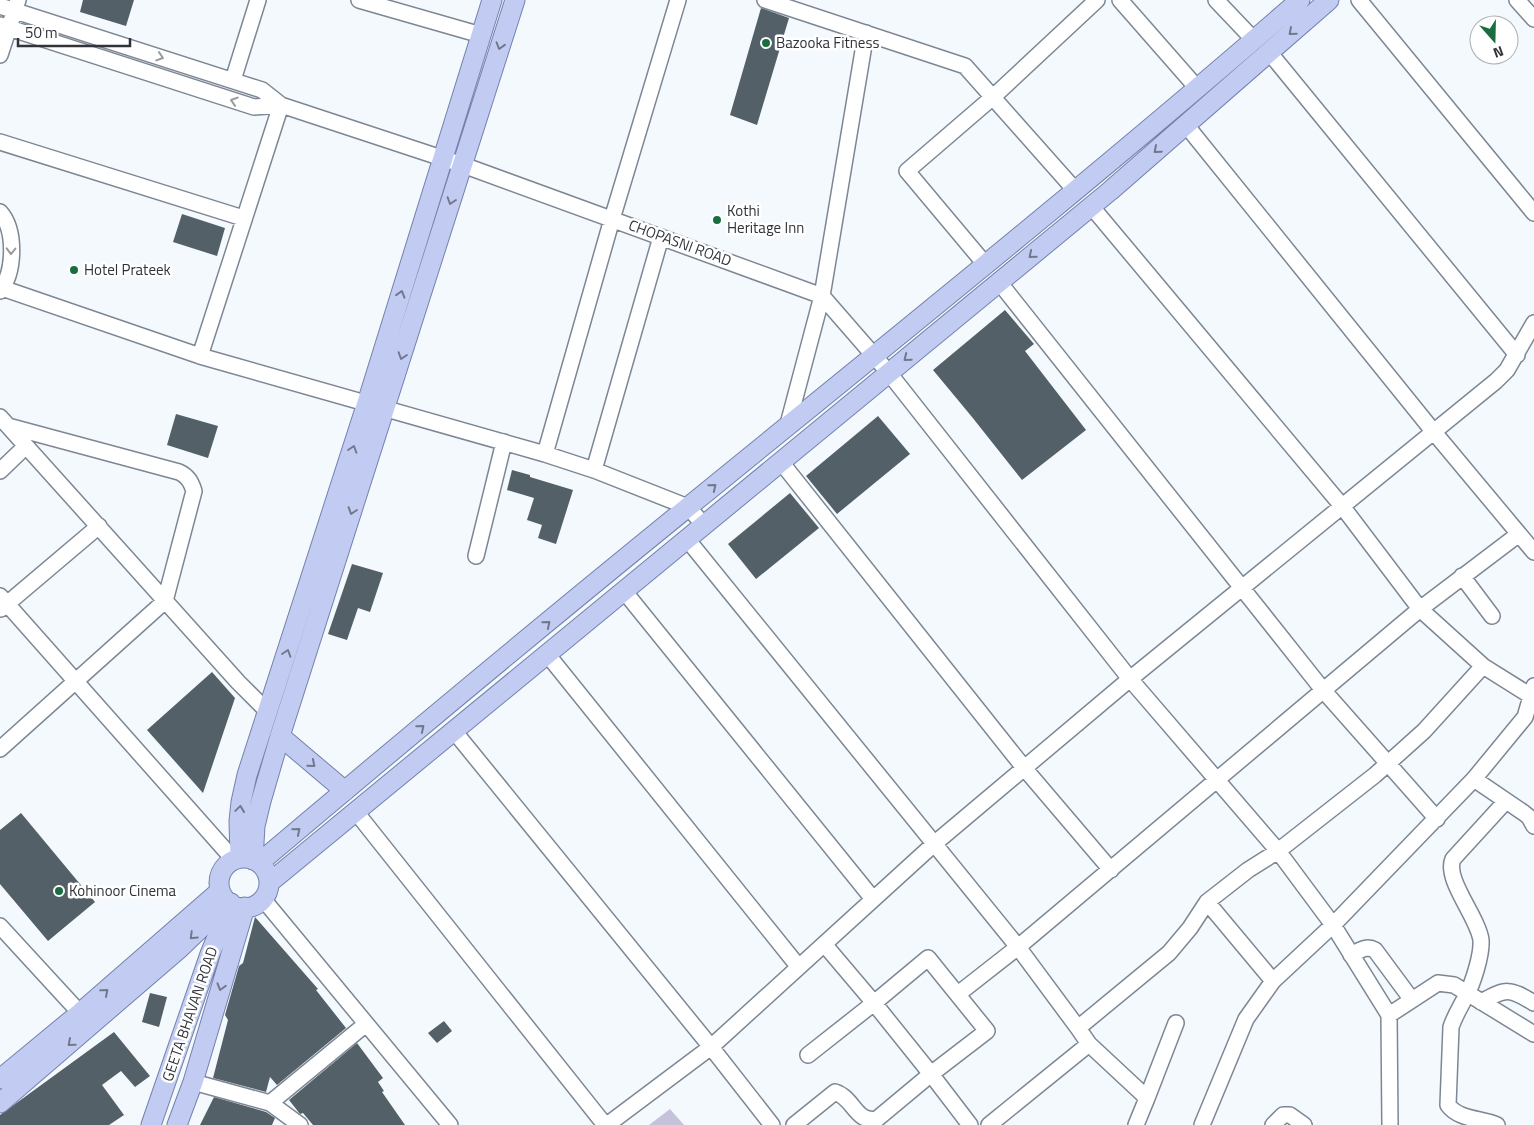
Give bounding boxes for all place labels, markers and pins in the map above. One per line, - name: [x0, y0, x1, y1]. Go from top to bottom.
- place label: Bazooka Fitness: [776, 31, 879, 54]
- marker: Bazooka Fitness: [760, 37, 772, 49]
- place label: Kothi Heritage Inn: [727, 199, 804, 239]
- marker: Kothi Heritage Inn: [711, 214, 723, 226]
- place label: Hotel Prateek: [84, 258, 171, 281]
- marker: Hotel Prateek: [68, 264, 80, 276]
- place label: Kohinoor Cinema: [69, 879, 177, 902]
- marker: Kohinoor Cinema: [53, 885, 65, 897]

